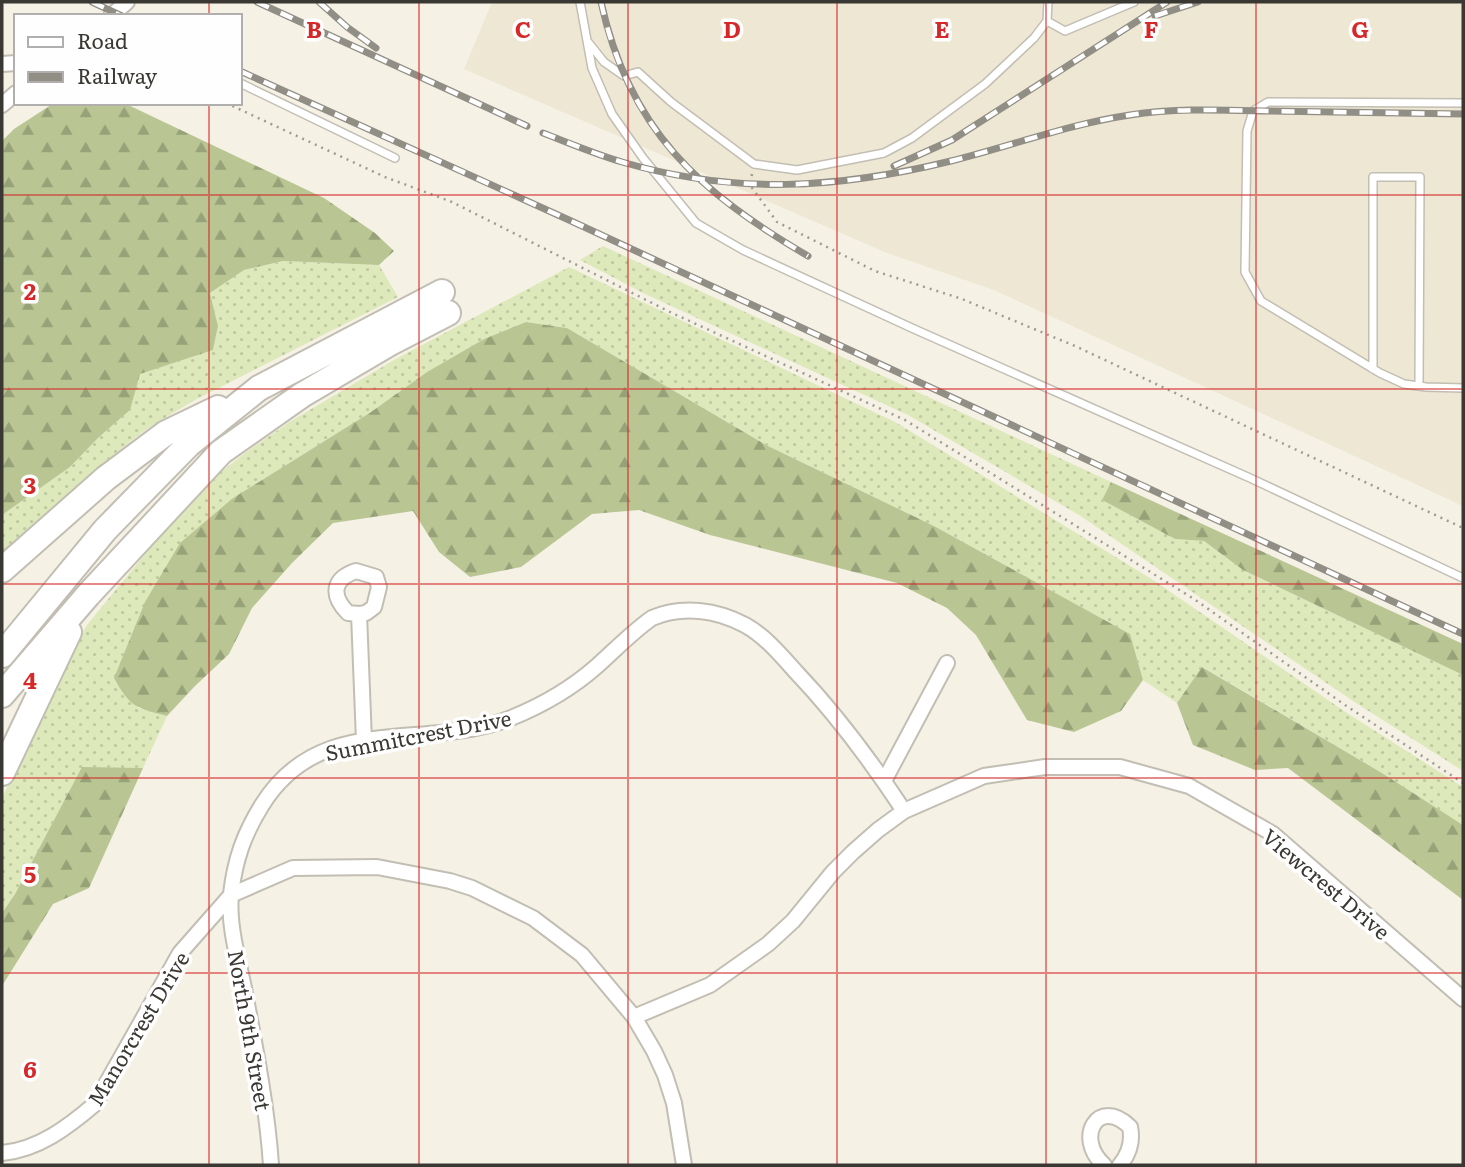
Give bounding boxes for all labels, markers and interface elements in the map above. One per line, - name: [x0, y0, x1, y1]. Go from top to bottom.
- text: B: [306, 11, 322, 45]
- text: C: [515, 11, 531, 45]
- text: D: [723, 11, 741, 45]
- text: E: [934, 11, 950, 45]
- text: F: [1144, 11, 1159, 45]
- text: G: [1351, 11, 1369, 45]
- legend: [14, 14, 242, 105]
- text: Road: [77, 24, 128, 55]
- text: Railway: [77, 59, 158, 90]
- text: 2: [24, 273, 36, 307]
- text: 3: [24, 467, 36, 501]
- text: 4: [23, 662, 37, 696]
- street label: Summitcrest Drive: [322, 701, 514, 767]
- street label: Viewcrest Drive: [1256, 820, 1398, 946]
- text: 5: [24, 856, 36, 890]
- street label: Manorcrest Drive: [79, 945, 195, 1111]
- street label: North 9th Street: [222, 947, 280, 1113]
- text: 6: [23, 1051, 37, 1085]

